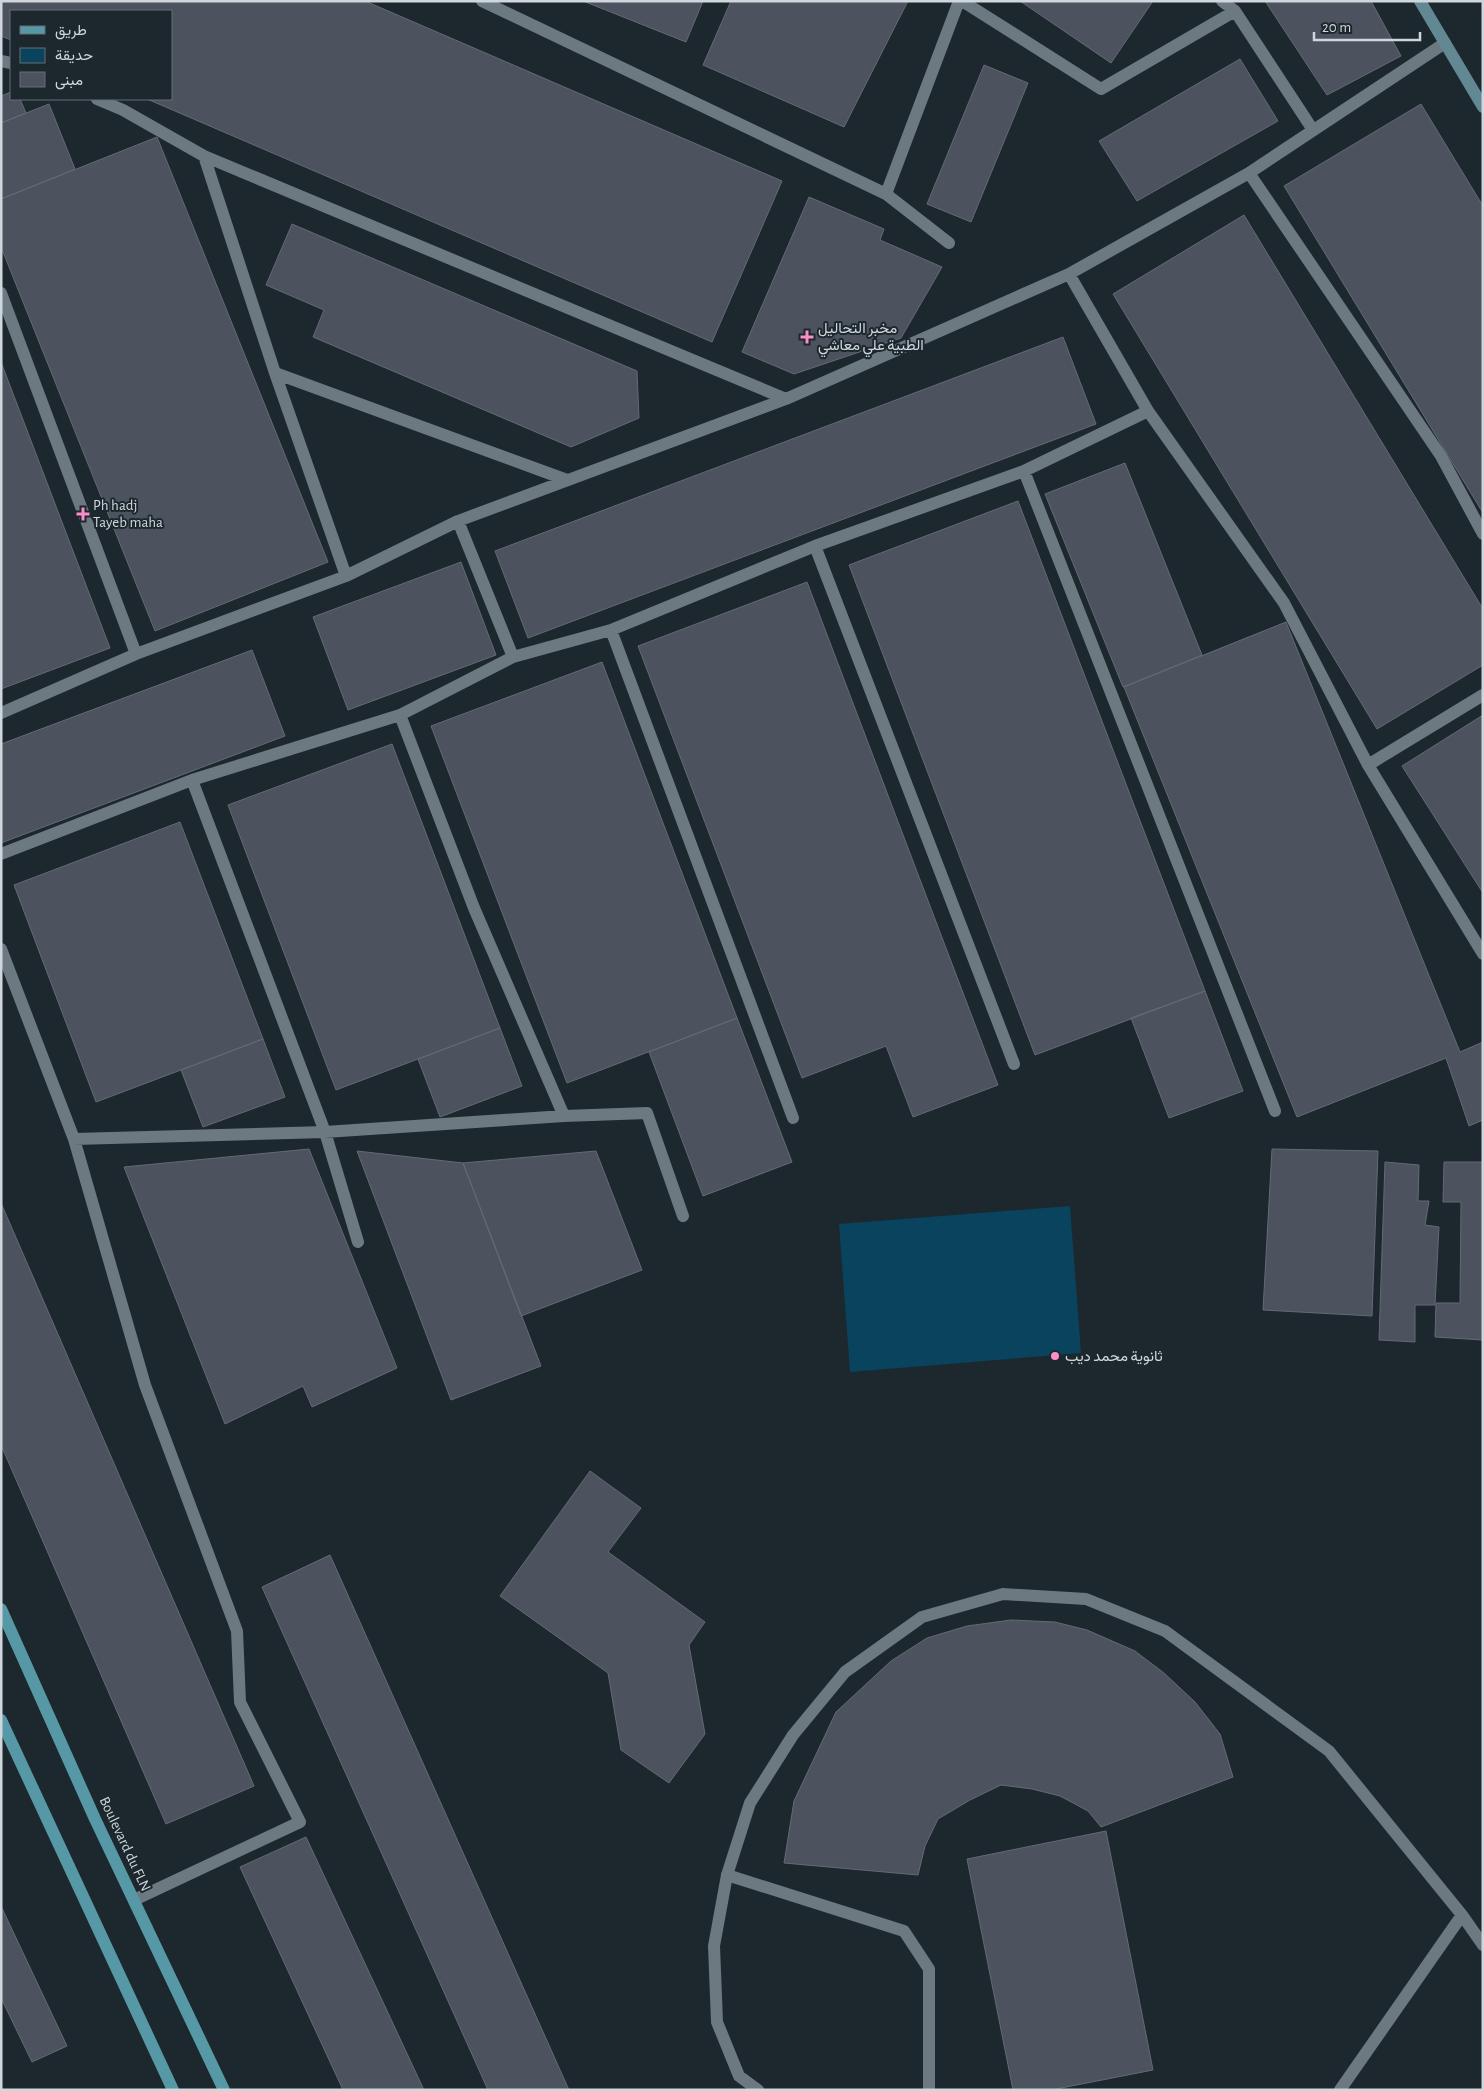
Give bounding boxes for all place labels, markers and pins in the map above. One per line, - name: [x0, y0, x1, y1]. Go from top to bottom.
- place label: مخبر التحاليل الطبية علي معاشي: [818, 321, 924, 358]
- marker: مخبر التحاليل الطبية علي معاشي: [800, 330, 814, 344]
- place label: Ph hadj Tayeb maha: [93, 498, 163, 530]
- marker: Ph hadj Tayeb maha: [77, 508, 89, 520]
- place label: ثانوية محمد ديب: [1065, 1349, 1163, 1365]
- marker: ثانوية محمد ديب: [1049, 1350, 1061, 1362]

